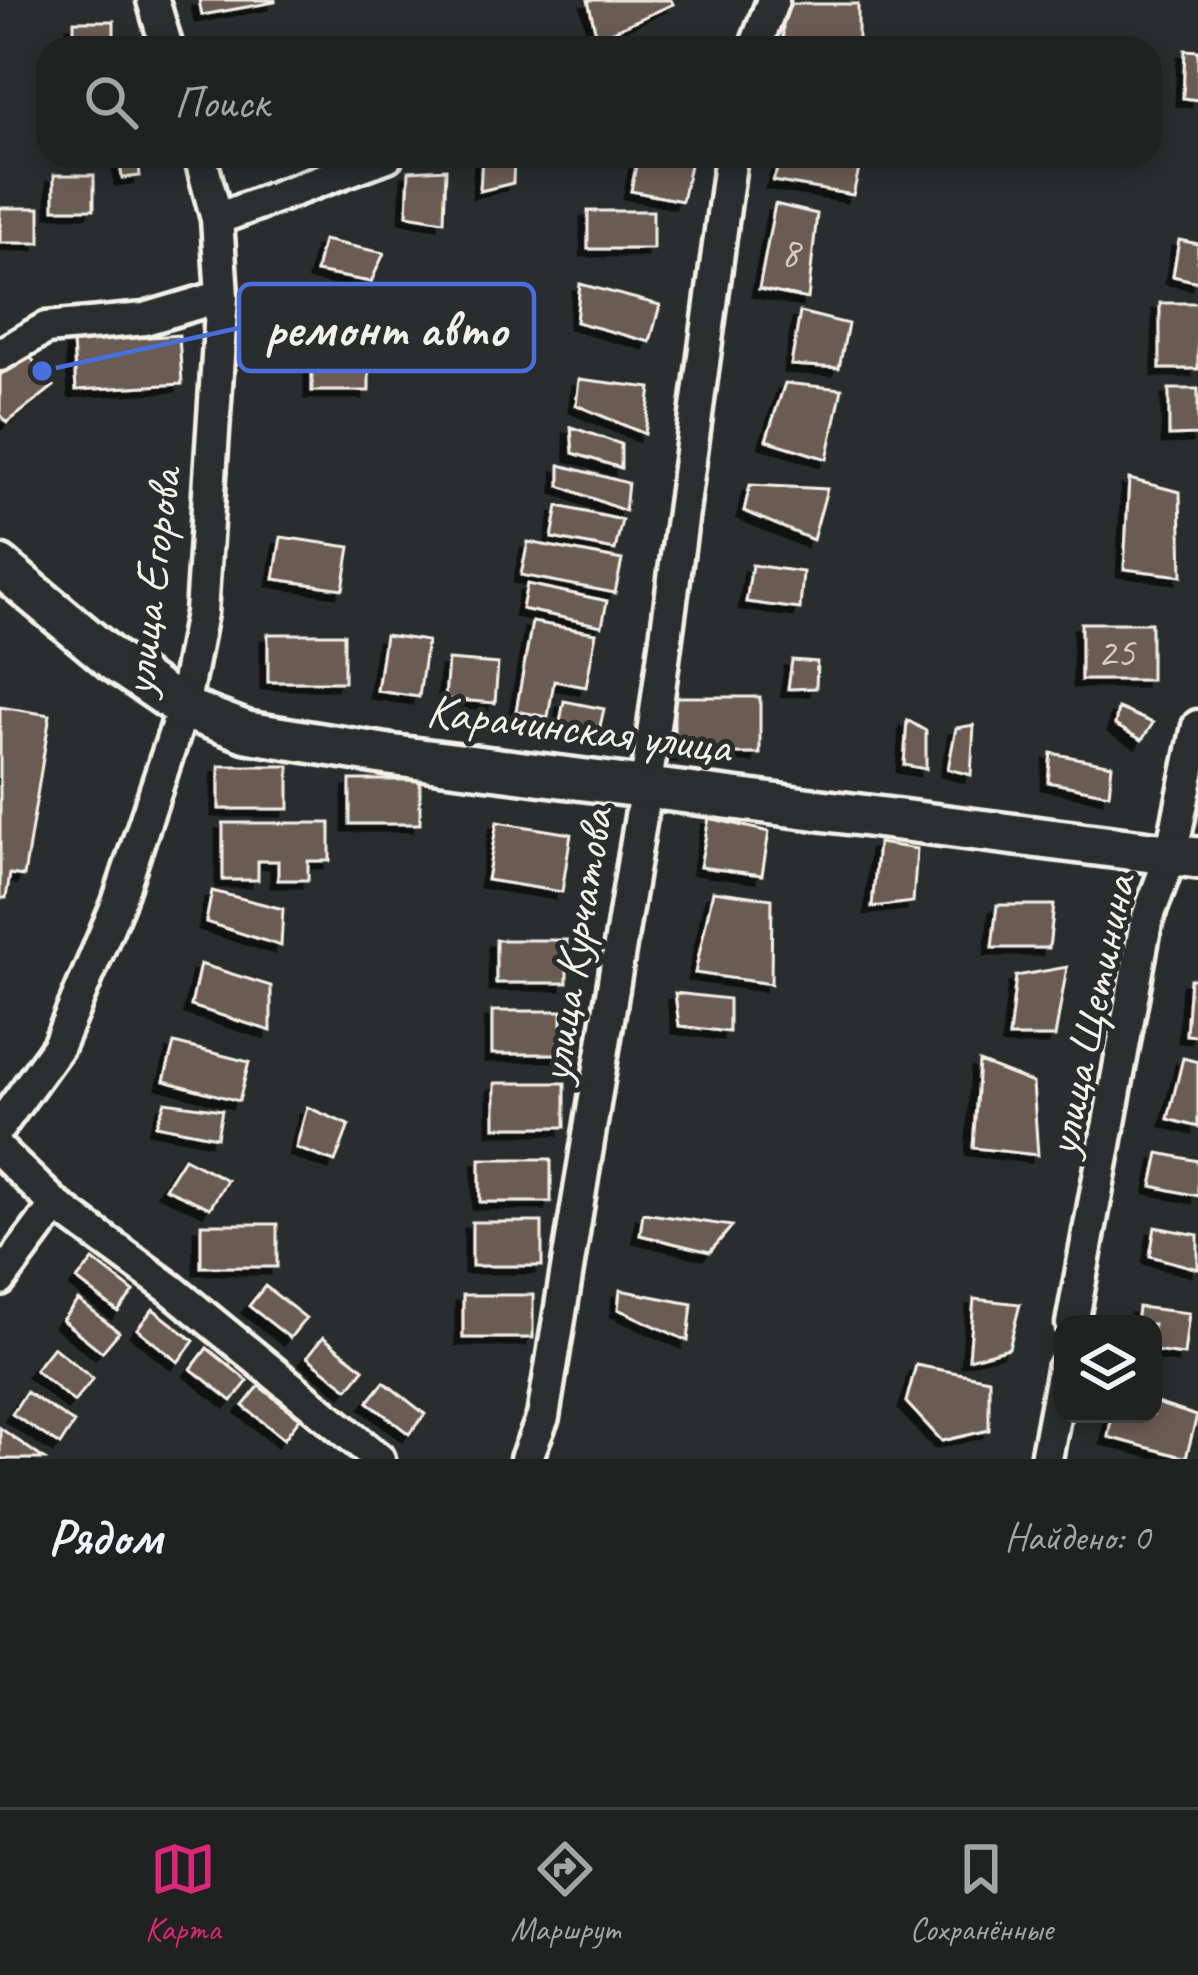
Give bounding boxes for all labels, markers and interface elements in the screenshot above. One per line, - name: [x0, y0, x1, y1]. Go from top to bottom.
- search box: [36, 36, 1162, 168]
- icon: search: [78, 69, 144, 135]
- text: Поиск: [174, 74, 269, 131]
- house number: 8: [781, 226, 804, 279]
- callout: ремонт авто: [239, 284, 534, 371]
- text: ремонт авто: [265, 297, 510, 361]
- street label: улица Егорова: [107, 461, 195, 702]
- house number: 25: [1097, 626, 1137, 679]
- street label: Карачинская улица: [424, 680, 737, 777]
- street label: улица Курчатова: [523, 801, 627, 1089]
- street label: улица Щетинина: [1030, 867, 1150, 1164]
- map controls: [1054, 1315, 1162, 1423]
- button: layers: [1054, 1315, 1162, 1423]
- text: Рядом: [48, 1505, 162, 1569]
- text: Найдено: 0: [1005, 1513, 1150, 1562]
- tab: Карта: [145, 1836, 221, 1950]
- tab: Маршрут: [511, 1836, 620, 1950]
- tab: Сохранённые: [910, 1836, 1053, 1950]

